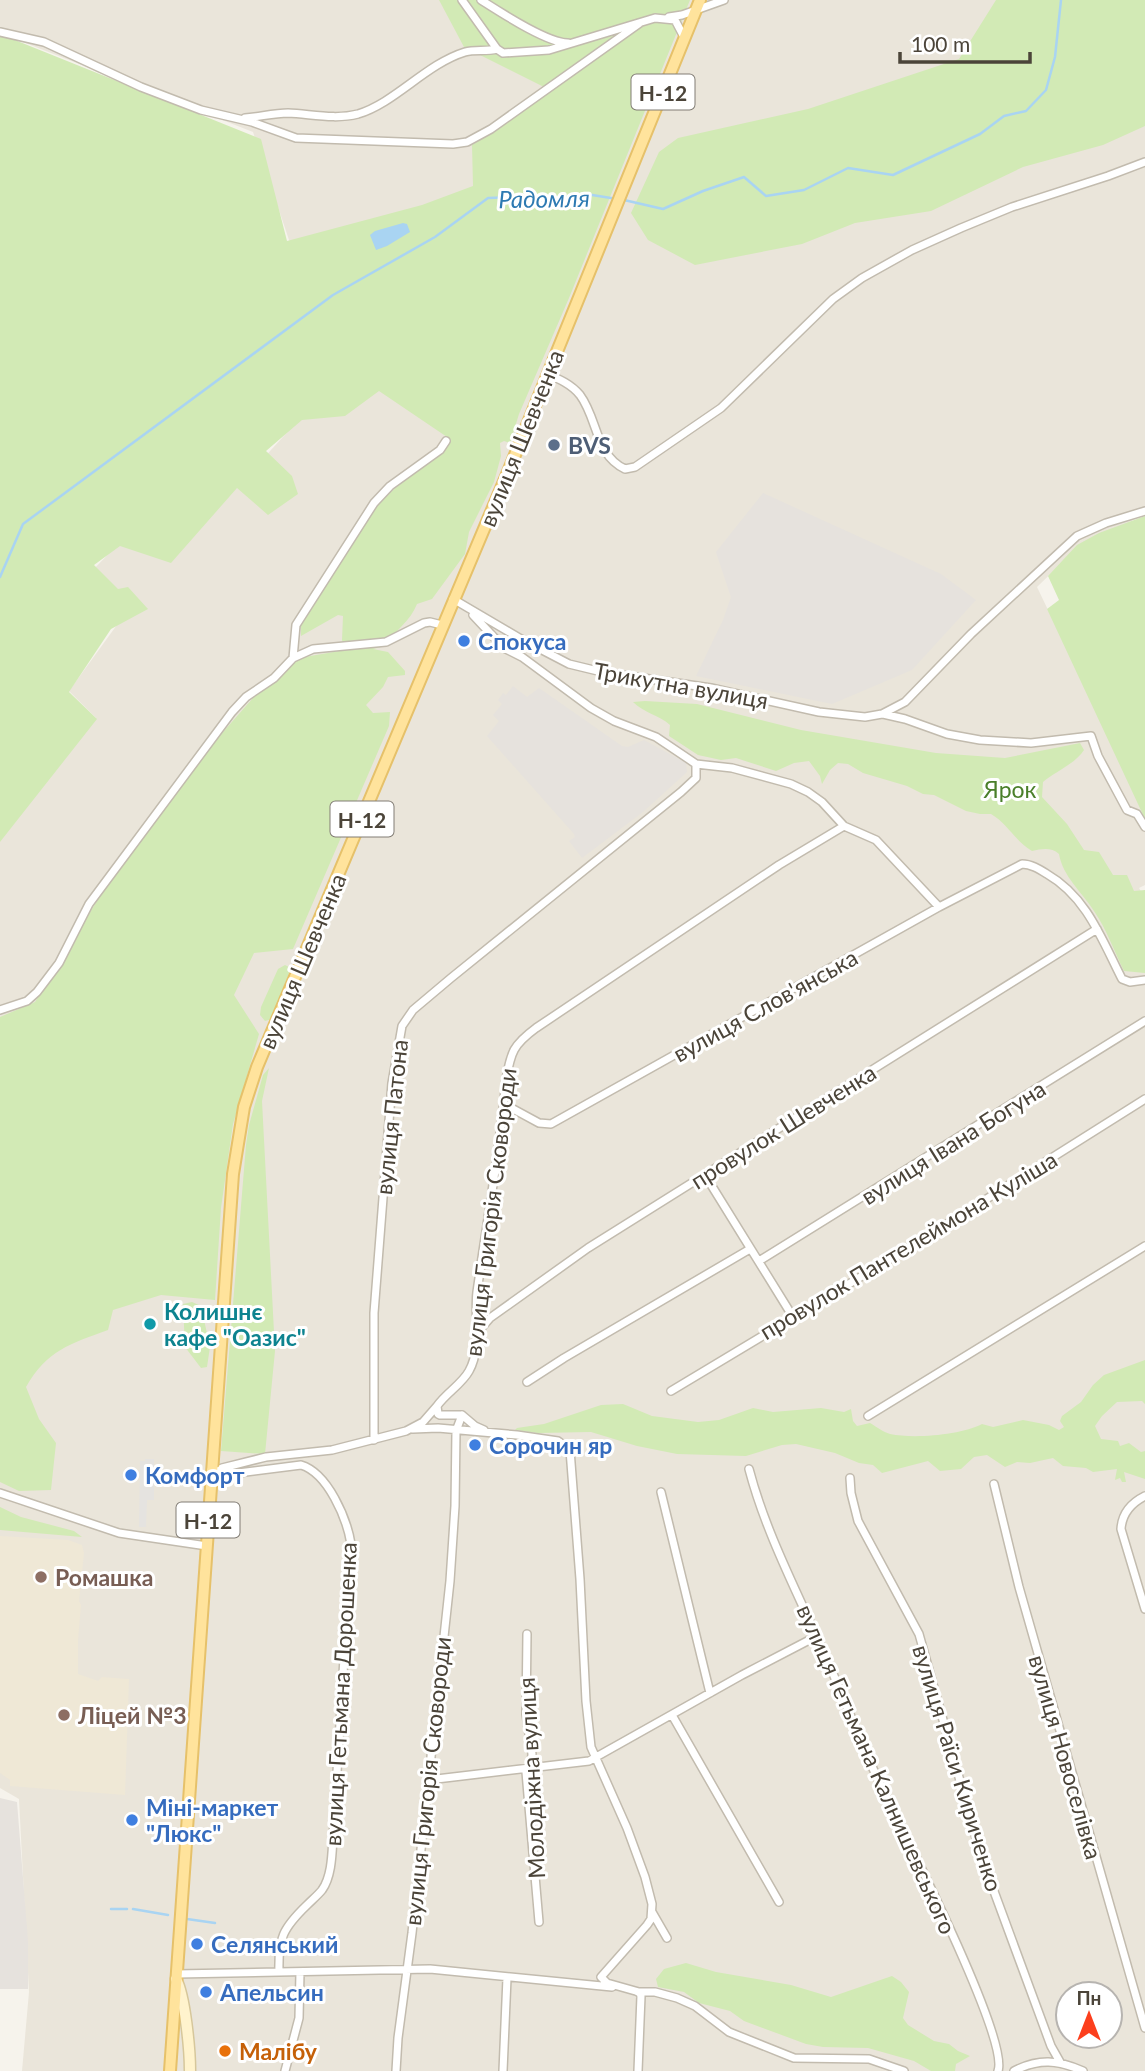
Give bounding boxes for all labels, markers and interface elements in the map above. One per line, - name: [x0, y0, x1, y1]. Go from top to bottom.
- scale bar: [900, 21, 1030, 65]
- text: 100 m: [911, 31, 970, 56]
- road number: Н-12: [632, 74, 694, 110]
- water label: Радомля: [498, 183, 590, 213]
- street label: вулиця Шевченка: [473, 346, 569, 530]
- place label: BVS: [568, 431, 611, 459]
- marker: BVS: [546, 437, 562, 453]
- place label: Спокуса: [478, 627, 567, 655]
- marker: Спокуса: [456, 633, 472, 649]
- street label: Трикутна вулиця: [592, 656, 770, 714]
- park label: Ярок: [983, 775, 1037, 803]
- road number: Н-12: [330, 802, 394, 836]
- street label: вулиця Шевченка: [252, 869, 352, 1053]
- street label: вулиця Слов'янська: [668, 943, 862, 1067]
- street label: вулиця Патона: [369, 1038, 413, 1196]
- street label: провулок Шевченка: [685, 1058, 881, 1194]
- street label: вулиця Григорія Сковороди: [458, 1066, 522, 1358]
- street label: вулиця Івана Богуна: [856, 1074, 1050, 1210]
- street label: провулок Пантелеймона Куліша: [754, 1145, 1062, 1345]
- place label: Колишнє кафе "Оазис": [164, 1297, 306, 1351]
- marker: Колишнє кафе "Оазис": [142, 1316, 158, 1332]
- place label: Сорочин яр: [489, 1431, 612, 1459]
- marker: Сорочин яр: [467, 1437, 483, 1453]
- place label: Комфорт: [145, 1461, 245, 1489]
- marker: Комфорт: [123, 1467, 139, 1483]
- road number: Н-12: [176, 1502, 240, 1538]
- street label: вулиця Гетьмана Дорошенка: [318, 1541, 362, 1847]
- place label: Ромашка: [55, 1563, 153, 1591]
- marker: Ромашка: [33, 1569, 49, 1585]
- street label: вулиця Гетьмана Калнишевського: [791, 1600, 963, 1938]
- street label: вулиця Григорія Сковороди: [398, 1635, 456, 1927]
- street label: вулиця Раїси Кириченко: [907, 1641, 1009, 1895]
- street label: вулиця Новоселівка: [1023, 1652, 1109, 1862]
- street label: Молодіжна вулиця: [512, 1677, 550, 1879]
- place label: Ліцей №3: [77, 1701, 187, 1729]
- marker: Ліцей №3: [56, 1707, 72, 1723]
- place label: Міні-маркет "Люкс": [146, 1793, 278, 1847]
- marker: Міні-маркет "Люкс": [124, 1812, 140, 1828]
- place label: Селянський: [211, 1930, 338, 1958]
- marker: Селянський: [189, 1936, 205, 1952]
- place label: Апельсин: [219, 1978, 324, 2006]
- north arrow: [1054, 1980, 1124, 2050]
- marker: Апельсин: [198, 1984, 214, 2000]
- text: Пн: [1077, 1986, 1101, 2009]
- place label: Малібу: [239, 2037, 318, 2065]
- marker: Малібу: [217, 2043, 233, 2059]

